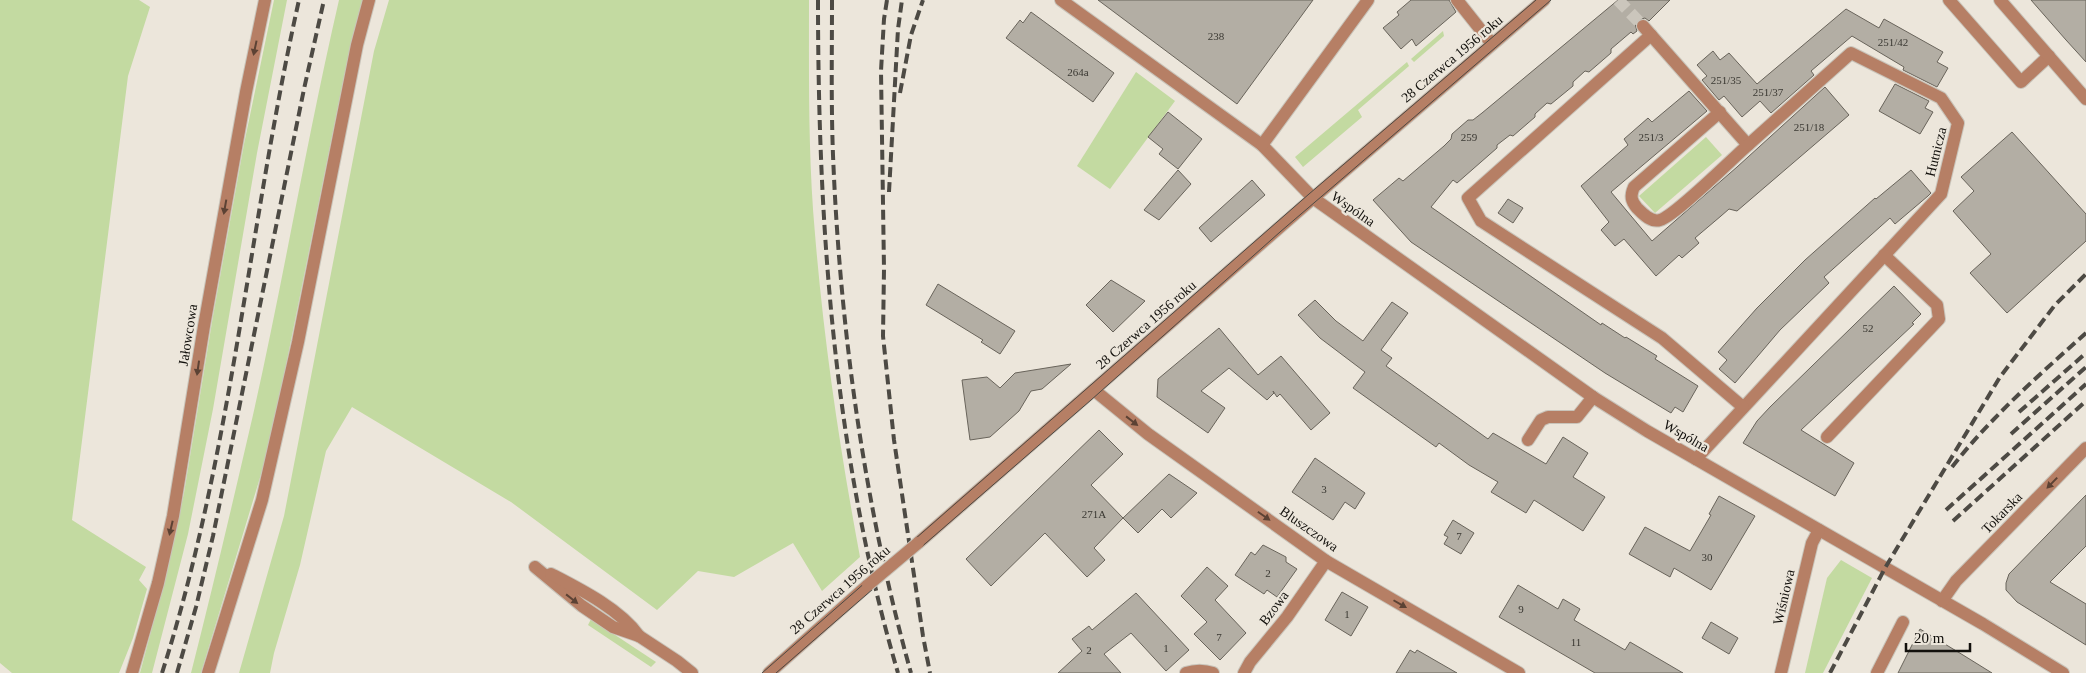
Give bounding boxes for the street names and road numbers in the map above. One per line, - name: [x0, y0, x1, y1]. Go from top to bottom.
- street label: 28 Czerwca 1956 roku: [1398, 12, 1506, 106]
- street label: Hutnicza: [1923, 125, 1950, 178]
- street label: Wspólna: [1328, 189, 1378, 230]
- street label: 28 Czerwca 1956 roku: [1093, 278, 1199, 372]
- street label: Jałowcowa: [176, 302, 200, 367]
- street label: Wspólna: [1661, 417, 1712, 455]
- street label: Tokarska: [1979, 489, 2026, 537]
- street label: Bluszczowa: [1277, 503, 1342, 555]
- street label: 28 Czerwca 1956 roku: [787, 543, 893, 637]
- street label: Wiśniowa: [1770, 567, 1798, 626]
- street label: Bzowa: [1256, 587, 1292, 628]

